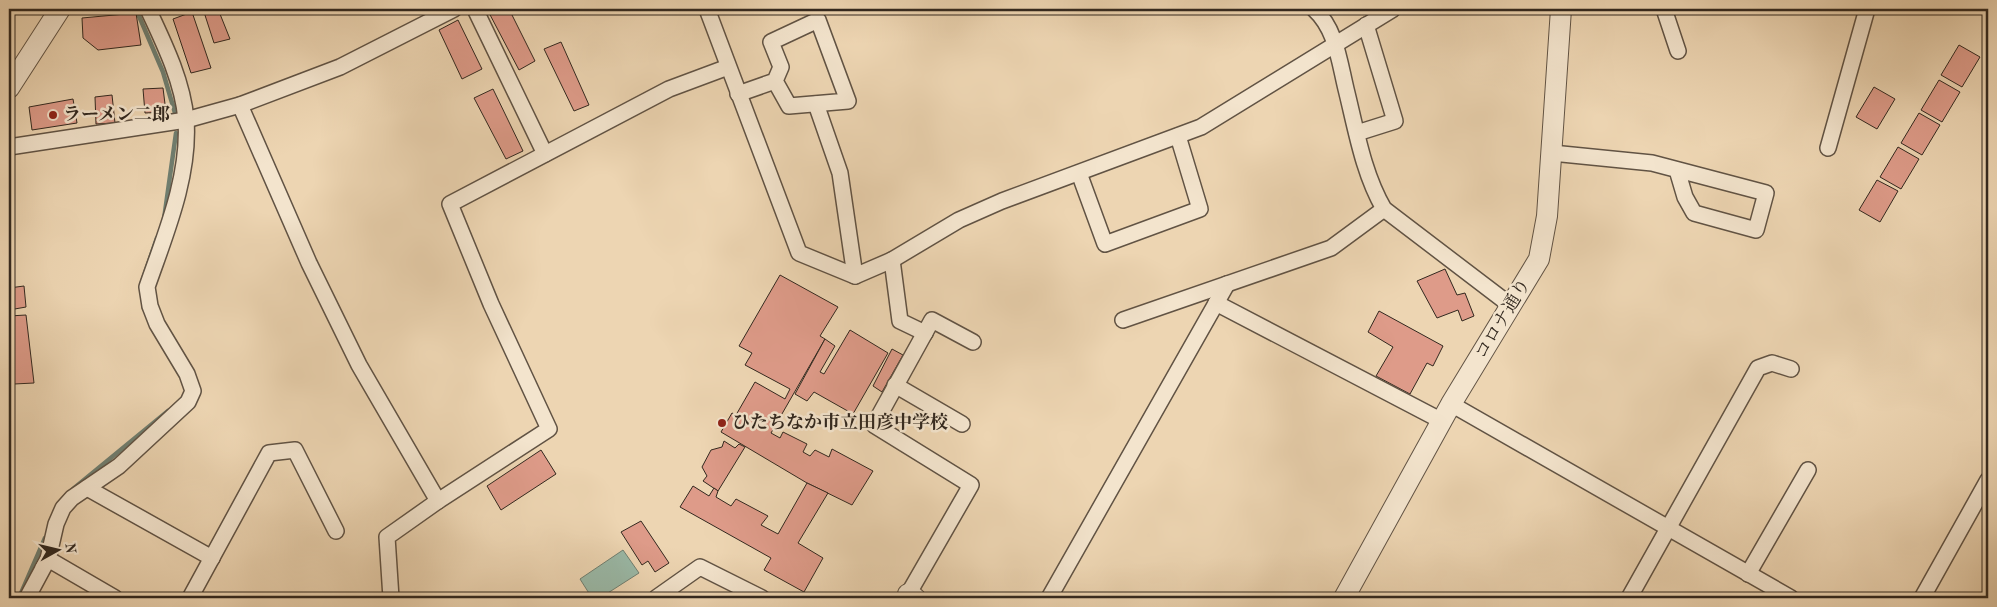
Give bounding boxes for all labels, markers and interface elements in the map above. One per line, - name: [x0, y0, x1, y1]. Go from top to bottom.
- place label: ラーメン二郎: [63, 104, 170, 124]
- marker: ラーメン二郎: [47, 109, 59, 121]
- street label: コロナ通り: [1471, 275, 1534, 362]
- place label: ひたちなか市立田彦中学校: [732, 412, 948, 432]
- marker: ひたちなか市立田彦中学校: [716, 417, 728, 429]
- north arrow: [32, 524, 82, 574]
- text: N: [62, 542, 78, 555]

